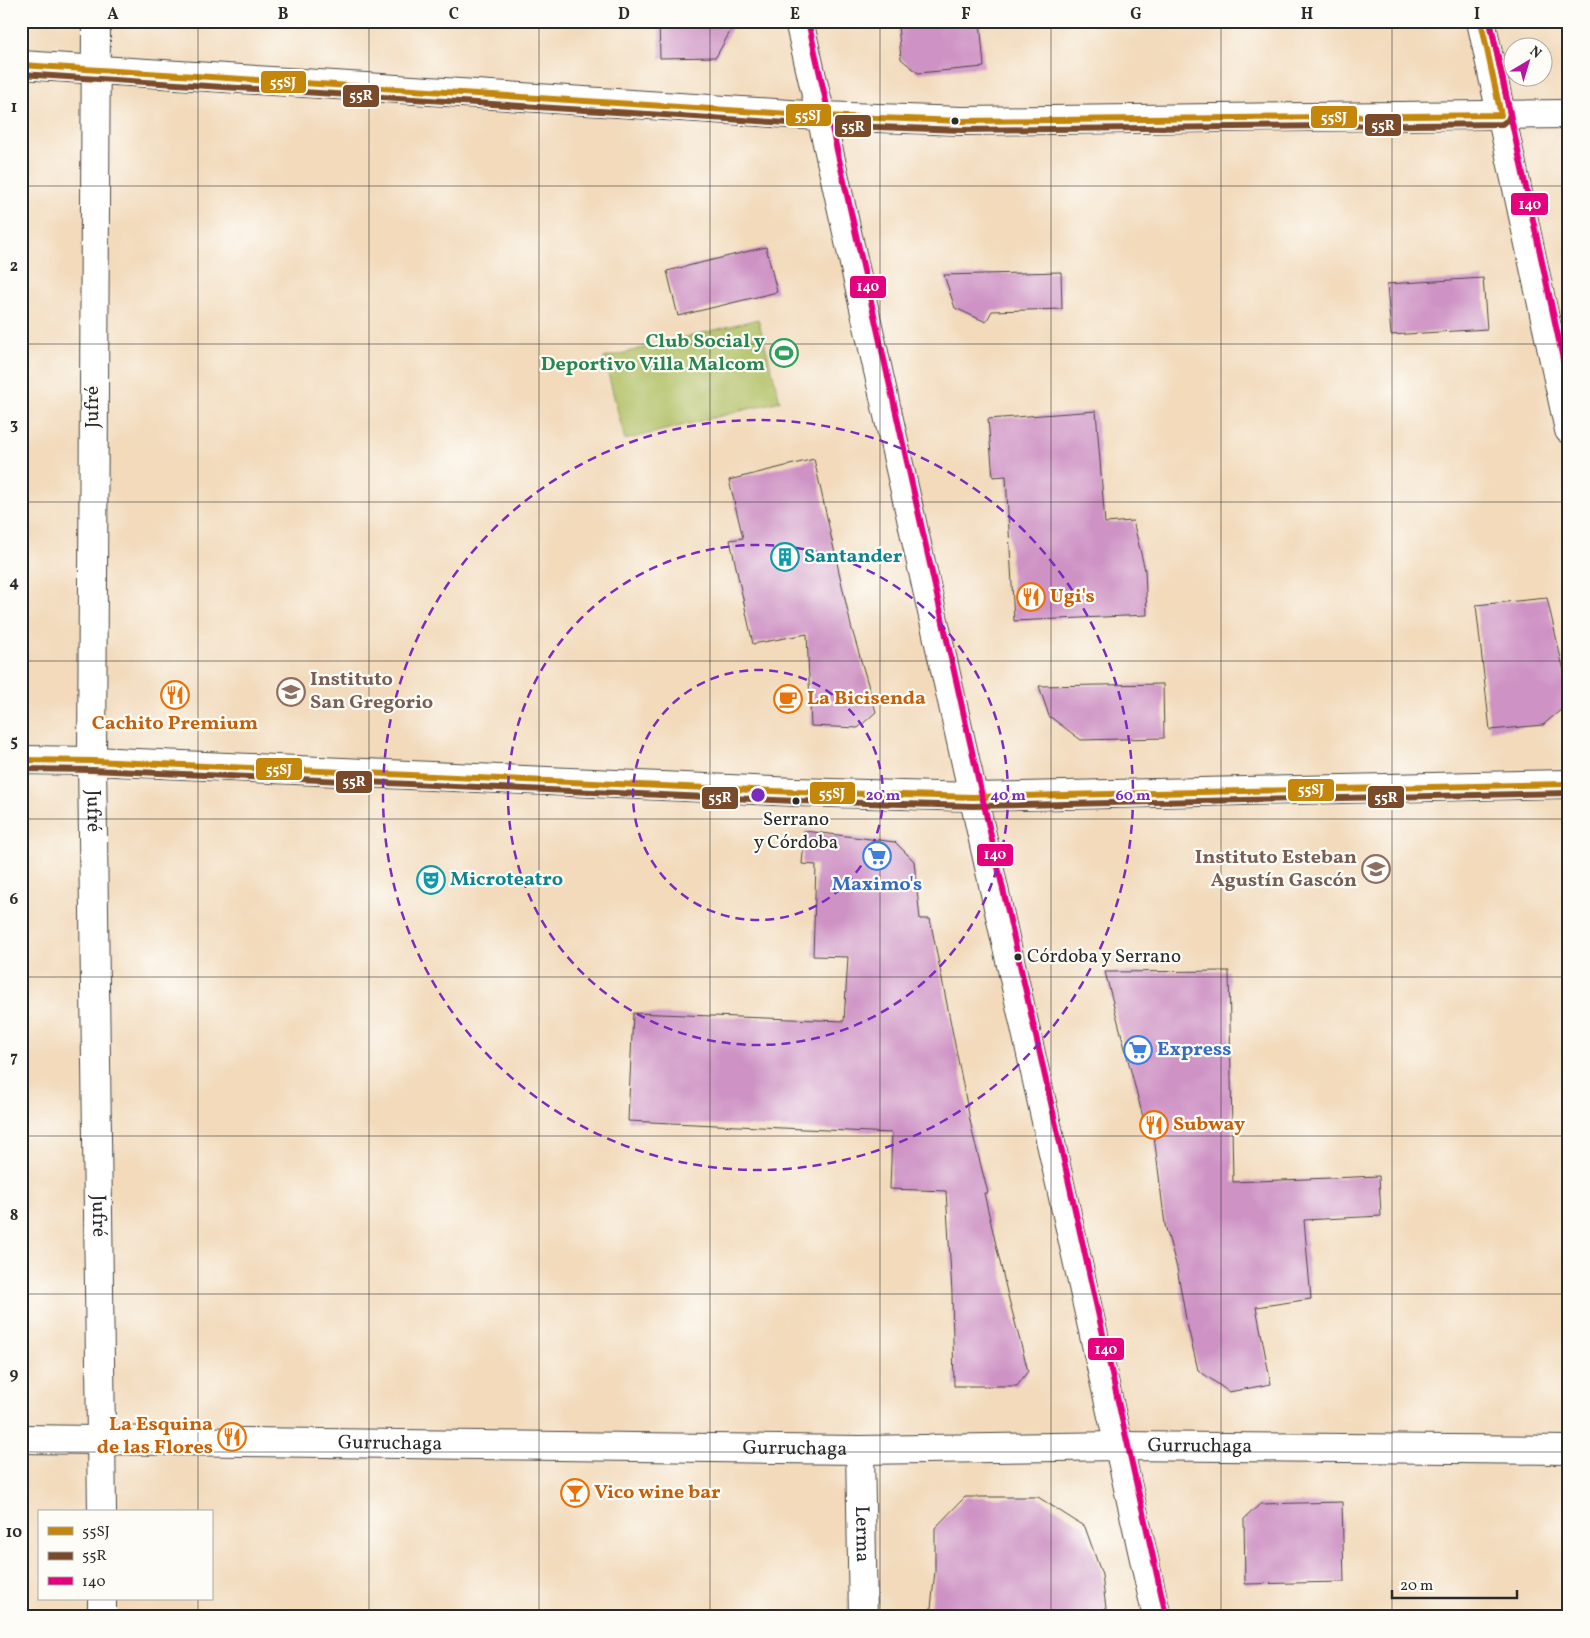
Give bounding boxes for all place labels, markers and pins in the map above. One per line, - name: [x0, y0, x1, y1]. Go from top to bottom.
- unlabelled marker: [950, 116, 960, 126]
- place label: Club Social y Deportivo Villa Malcom: [541, 328, 765, 379]
- sports icon: Club Social y Deportivo Villa Malcom: [769, 338, 799, 368]
- building icon: Santander: [770, 542, 800, 572]
- place label: Santander: [804, 543, 903, 571]
- restaurant icon: Ugi's: [1016, 582, 1046, 612]
- place label: Ugi's: [1050, 583, 1095, 611]
- place label: Instituto San Gregorio: [310, 666, 433, 717]
- school or university icon: Instituto San Gregorio: [276, 677, 306, 707]
- restaurant icon: Cachito Premium: [160, 680, 190, 710]
- cafe icon: La Bicisenda: [773, 684, 803, 714]
- place label: La Bicisenda: [807, 685, 926, 713]
- place label: Cachito Premium: [92, 710, 258, 738]
- centre of rings: [749, 786, 767, 804]
- marker: Serrano y Córdoba: [791, 796, 801, 806]
- place label: Serrano y Córdoba: [754, 807, 838, 856]
- supermarket icon: Maximo's: [862, 841, 892, 871]
- place label: Instituto Esteban Agustín Gascón: [1195, 844, 1357, 895]
- school or university icon: Instituto Esteban Agustín Gascón: [1361, 854, 1391, 884]
- theatre icon: Microteatro: [416, 865, 446, 895]
- place label: Microteatro: [450, 866, 563, 894]
- place label: Maximo's: [832, 871, 922, 899]
- place label: Córdoba y Serrano: [1027, 944, 1181, 970]
- marker: Córdoba y Serrano: [1013, 952, 1023, 962]
- supermarket icon: Express: [1123, 1035, 1153, 1065]
- place label: Express: [1157, 1036, 1232, 1064]
- restaurant icon: Subway: [1139, 1110, 1169, 1140]
- place label: Subway: [1173, 1111, 1245, 1139]
- place label: La Esquina de las Flores: [97, 1411, 213, 1462]
- restaurant icon: La Esquina de las Flores: [217, 1422, 247, 1452]
- bar icon: Vico wine bar: [560, 1478, 590, 1508]
- place label: Vico wine bar: [594, 1479, 721, 1507]

